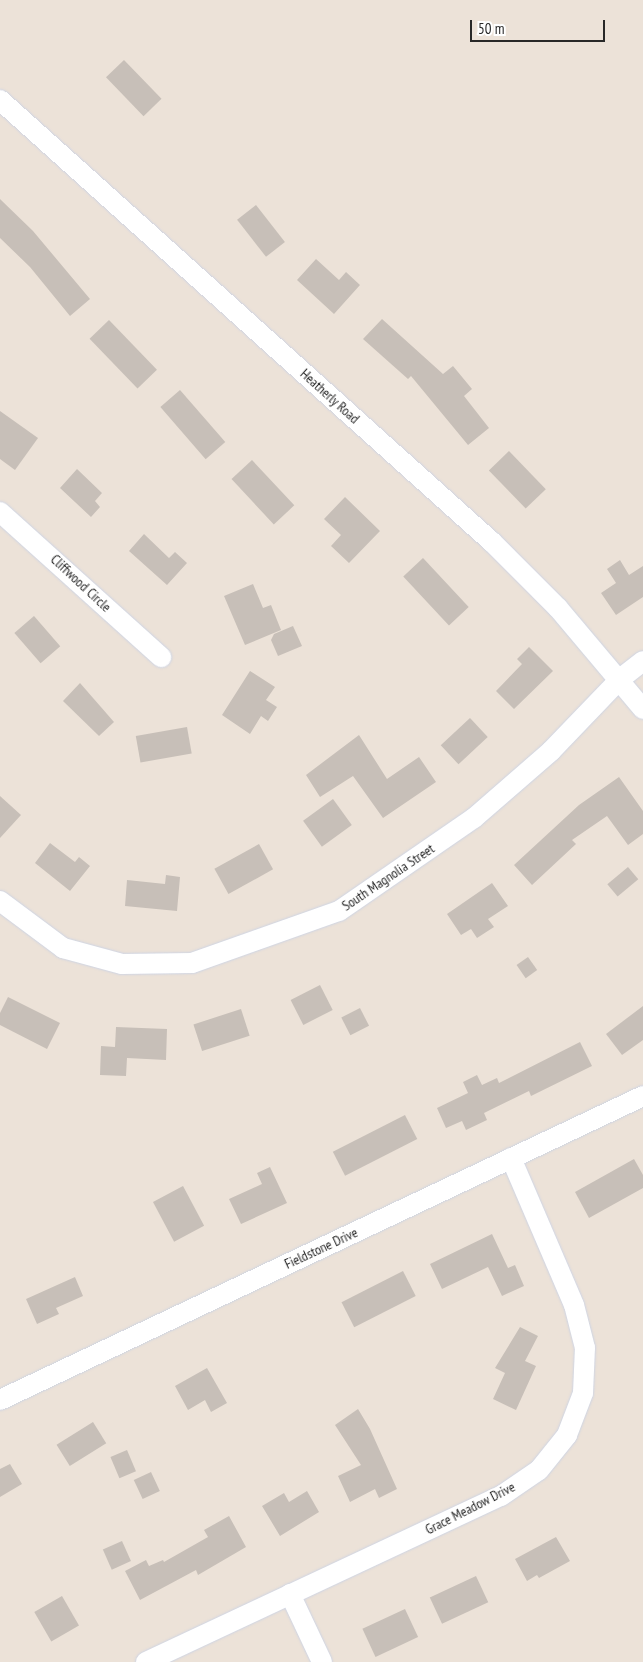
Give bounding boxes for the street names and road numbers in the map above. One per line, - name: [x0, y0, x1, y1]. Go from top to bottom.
- street label: Heatherly Road: [297, 365, 363, 427]
- street label: Cliffwood Circle: [47, 551, 115, 615]
- street label: South Magnolia Street: [339, 840, 437, 914]
- street label: Fieldstone Drive: [282, 1224, 360, 1272]
- street label: Grace Meadow Drive: [422, 1478, 518, 1538]

